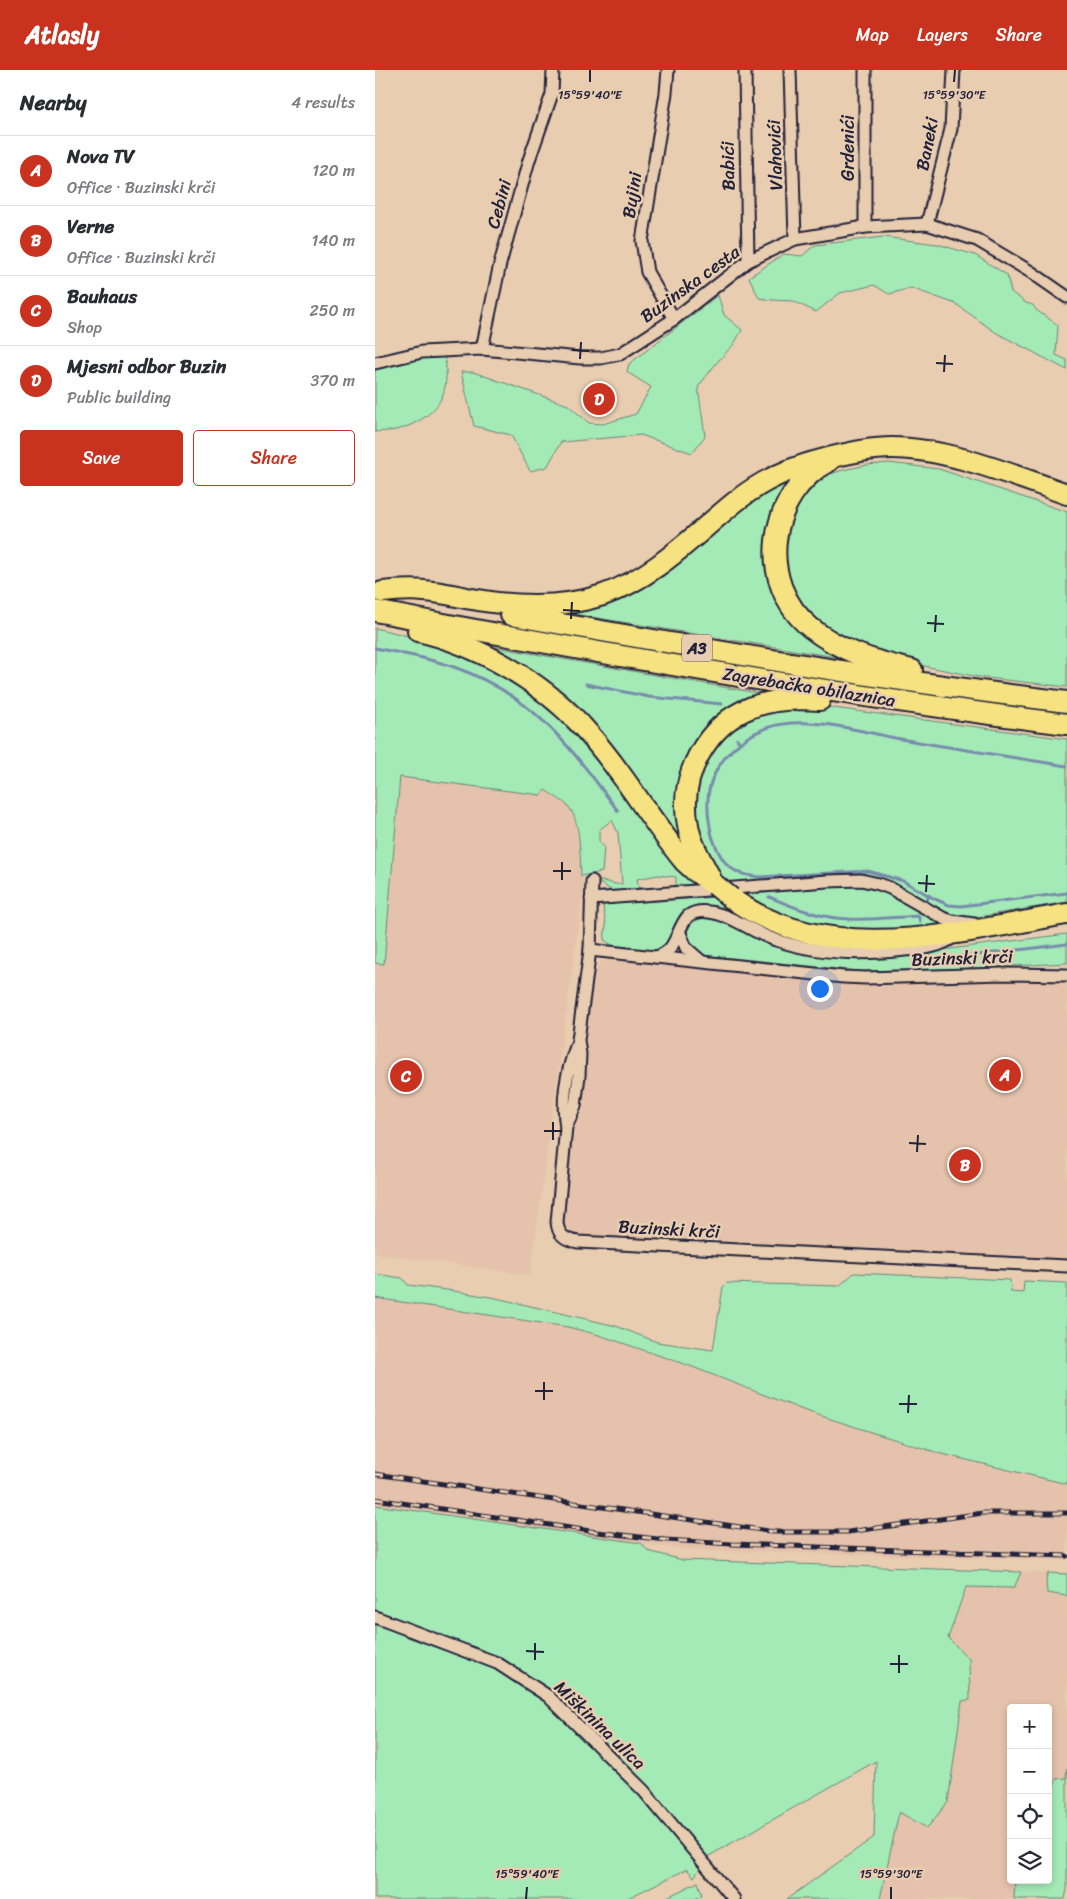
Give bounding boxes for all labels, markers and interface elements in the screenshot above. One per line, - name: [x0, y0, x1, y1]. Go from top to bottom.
- text: Atlasly: [25, 14, 99, 56]
- text: Map: [856, 19, 889, 51]
- text: Layers: [917, 19, 968, 51]
- text: Share: [996, 19, 1042, 51]
- text: Nearby: [20, 84, 86, 122]
- text: 15°59'40"E: [558, 84, 623, 106]
- text: 15°59'30"E: [923, 84, 987, 106]
- text: 4 results: [291, 88, 355, 117]
- street label: Baneki: [906, 113, 948, 173]
- street label: Grdenići: [832, 114, 864, 181]
- street label: Vlahovići: [758, 118, 792, 191]
- text: Nova TV: [67, 140, 135, 173]
- street label: Babići: [712, 140, 744, 191]
- text: A: [31, 156, 41, 185]
- text: 120 m: [312, 156, 355, 185]
- street label: Bujini: [613, 169, 652, 220]
- text: Office · Buzinski krči: [67, 173, 215, 202]
- street label: Cebini: [477, 175, 521, 232]
- text: Verne: [67, 210, 114, 243]
- text: B: [31, 226, 41, 255]
- text: 140 m: [312, 226, 355, 255]
- street label: Buzinska cesta: [633, 236, 748, 331]
- text: Office · Buzinski krči: [67, 243, 215, 272]
- text: Bauhaus: [67, 280, 137, 313]
- text: C: [31, 296, 41, 325]
- text: 250 m: [309, 296, 355, 325]
- text: Shop: [67, 313, 102, 342]
- text: Mjesni odbor Buzin: [67, 350, 226, 383]
- text: D: [31, 366, 41, 395]
- text: 370 m: [311, 366, 355, 395]
- pin: D: [583, 380, 615, 418]
- text: Public building: [67, 383, 171, 412]
- button: Save: [20, 430, 183, 486]
- button: Share: [193, 430, 355, 486]
- road number: A3: [682, 634, 712, 662]
- street label: Zagrebačka obilaznica: [720, 658, 898, 716]
- street label: Buzinski krči: [911, 940, 1014, 976]
- your location: [807, 976, 833, 1002]
- pin: A: [989, 1056, 1021, 1094]
- pin: C: [390, 1057, 422, 1095]
- pin: B: [949, 1146, 981, 1184]
- street label: Buzinski krči: [617, 1210, 722, 1248]
- street label: Miškinina ulica: [546, 1672, 654, 1778]
- map controls: [1007, 1704, 1052, 1884]
- button: +: [1007, 1704, 1052, 1749]
- button: −: [1007, 1749, 1052, 1794]
- button: locate: [1007, 1794, 1052, 1839]
- button: layers: [1007, 1839, 1052, 1884]
- text: 15°59'40"E: [495, 1863, 560, 1885]
- text: 15°59'30"E: [860, 1863, 924, 1885]

